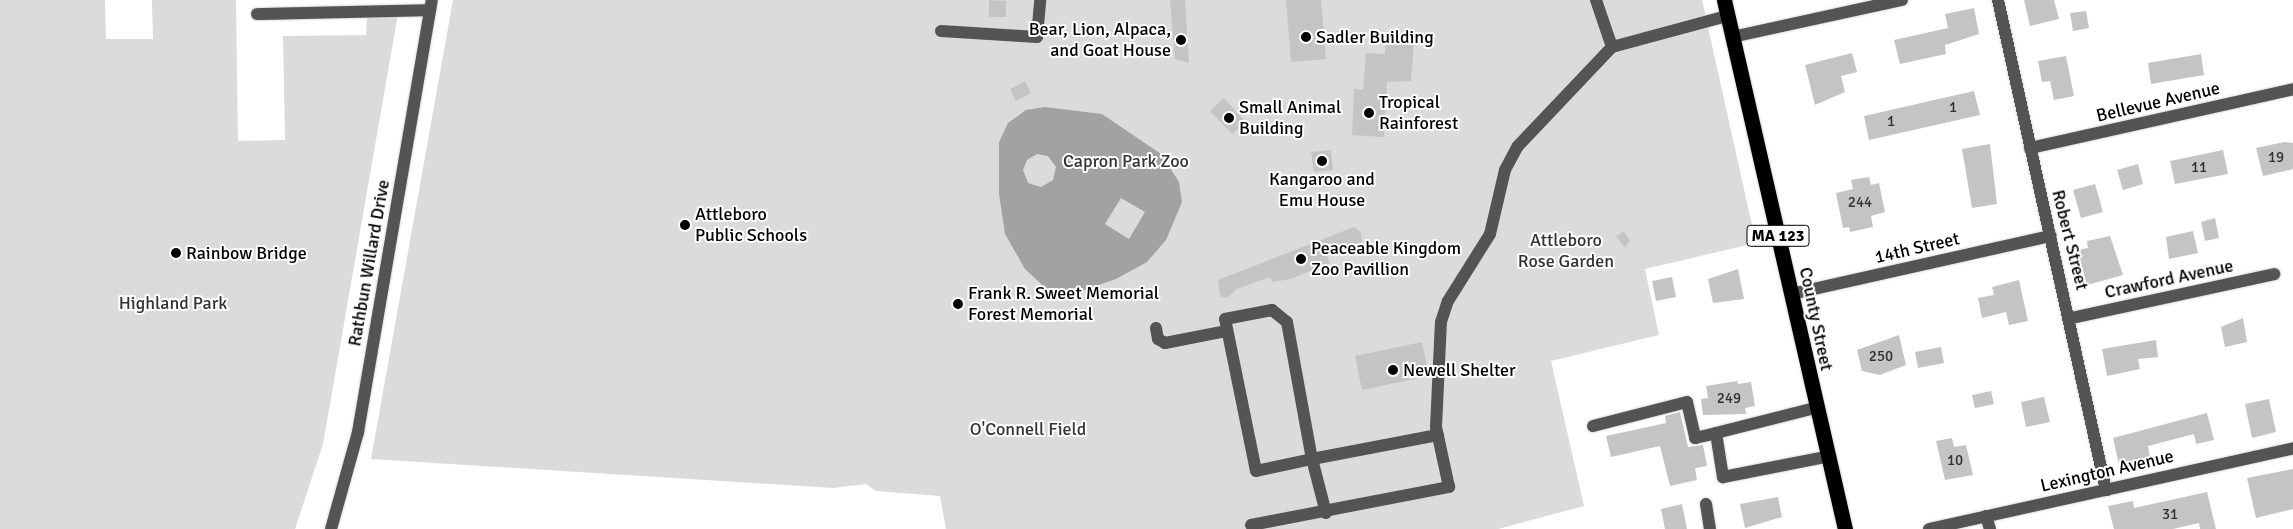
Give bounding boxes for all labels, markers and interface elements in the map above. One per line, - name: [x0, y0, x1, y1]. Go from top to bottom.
- place label: Bear, Lion, Alpaca, and Goat House: [1029, 19, 1171, 62]
- place label: Sadler Building: [1316, 26, 1434, 48]
- marker: Sadler Building: [1300, 31, 1312, 43]
- marker: Bear, Lion, Alpaca, and Goat House: [1175, 34, 1187, 46]
- street label: Bellevue Avenue: [2094, 77, 2222, 127]
- place label: Tropical Rainforest: [1379, 92, 1458, 134]
- place label: Small Animal Building: [1239, 97, 1341, 140]
- house number: 1: [1949, 99, 1957, 117]
- marker: Tropical Rainforest: [1363, 107, 1375, 119]
- marker: Small Animal Building: [1223, 112, 1235, 124]
- house number: 1: [1887, 113, 1895, 131]
- house number: 19: [2268, 149, 2284, 167]
- park label: Capron Park Zoo: [1063, 150, 1189, 172]
- marker: Kangaroo and Emu House: [1316, 155, 1328, 167]
- house number: 11: [2191, 159, 2207, 177]
- place label: Kangaroo and Emu House: [1269, 169, 1375, 212]
- street label: Rathbun Willard Drive: [344, 178, 394, 348]
- street label: Robert Street: [2047, 188, 2093, 292]
- house number: 244: [1848, 194, 1872, 212]
- place label: Attleboro Public Schools: [695, 204, 807, 246]
- marker: Attleboro Public Schools: [679, 219, 691, 231]
- road number: MA 123: [1746, 222, 1810, 250]
- street label: 14th Street: [1872, 228, 1962, 268]
- park label: Attleboro Rose Garden: [1518, 230, 1614, 272]
- place label: Peaceable Kingdom Zoo Pavillion: [1311, 238, 1461, 280]
- place label: Rainbow Bridge: [186, 242, 307, 264]
- marker: Rainbow Bridge: [170, 247, 182, 259]
- marker: Peaceable Kingdom Zoo Pavillion: [1295, 253, 1307, 265]
- street label: Crawford Avenue: [2103, 255, 2235, 303]
- street label: County Street: [1794, 265, 1838, 373]
- place label: Frank R. Sweet Memorial Forest Memorial: [968, 283, 1159, 326]
- park label: Highland Park: [119, 292, 227, 314]
- marker: Frank R. Sweet Memorial Forest Memorial: [952, 298, 964, 310]
- house number: 250: [1869, 348, 1893, 366]
- place label: Newell Shelter: [1403, 359, 1516, 381]
- marker: Newell Shelter: [1387, 364, 1399, 376]
- house number: 249: [1717, 390, 1741, 408]
- park label: O'Connell Field: [970, 418, 1086, 440]
- street label: Lexington Avenue: [2038, 445, 2176, 497]
- house number: 10: [1947, 452, 1963, 470]
- house number: 31: [2162, 506, 2178, 524]

